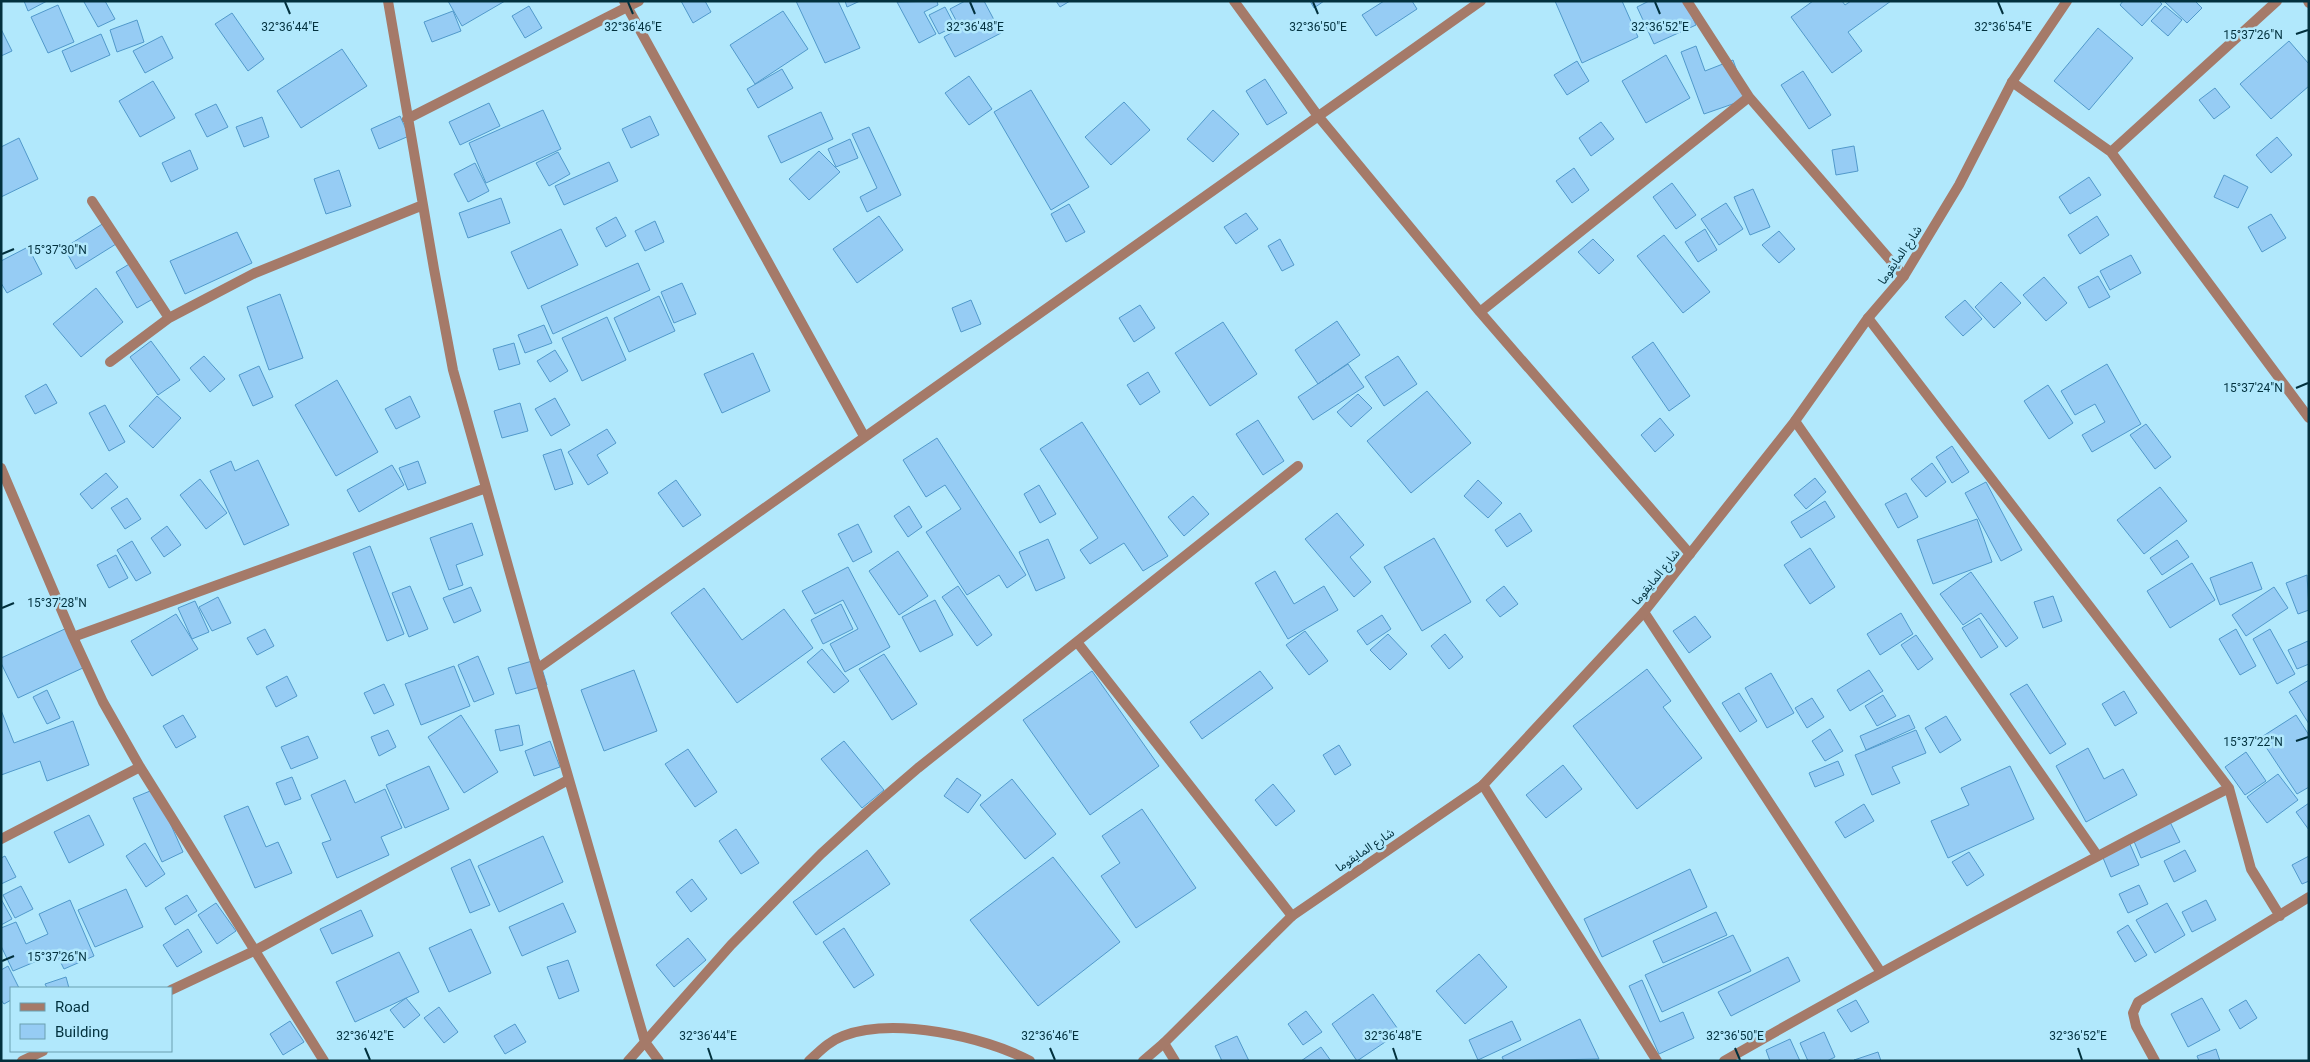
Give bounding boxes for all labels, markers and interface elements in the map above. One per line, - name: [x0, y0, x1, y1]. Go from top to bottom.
- text: 32°36'44"E: [261, 20, 319, 34]
- text: 32°36'46"E: [604, 20, 662, 34]
- text: 32°36'48"E: [946, 20, 1004, 34]
- text: 32°36'50"E: [1289, 20, 1347, 34]
- text: 32°36'52"E: [1631, 20, 1689, 34]
- text: 32°36'54"E: [1974, 20, 2032, 34]
- text: 15°37'26"N: [2223, 28, 2283, 42]
- street label: شارع المايقوما: [1875, 223, 1926, 288]
- text: 15°37'30"N: [27, 243, 87, 257]
- text: 15°37'24"N: [2223, 381, 2283, 395]
- street label: شارع المايقوما: [1629, 546, 1684, 609]
- text: 15°37'28"N: [27, 596, 87, 610]
- text: 15°37'22"N: [2223, 735, 2283, 749]
- street label: شارع المايقوما: [1333, 825, 1398, 876]
- text: 15°37'26"N: [27, 950, 87, 964]
- legend: [10, 987, 172, 1052]
- text: Road: [55, 998, 89, 1016]
- text: Building: [55, 1023, 109, 1041]
- text: 32°36'42"E: [336, 1029, 394, 1043]
- text: 32°36'44"E: [679, 1029, 737, 1043]
- text: 32°36'46"E: [1021, 1029, 1079, 1043]
- text: 32°36'48"E: [1364, 1029, 1422, 1043]
- text: 32°36'50"E: [1706, 1029, 1764, 1043]
- text: 32°36'52"E: [2049, 1029, 2107, 1043]

